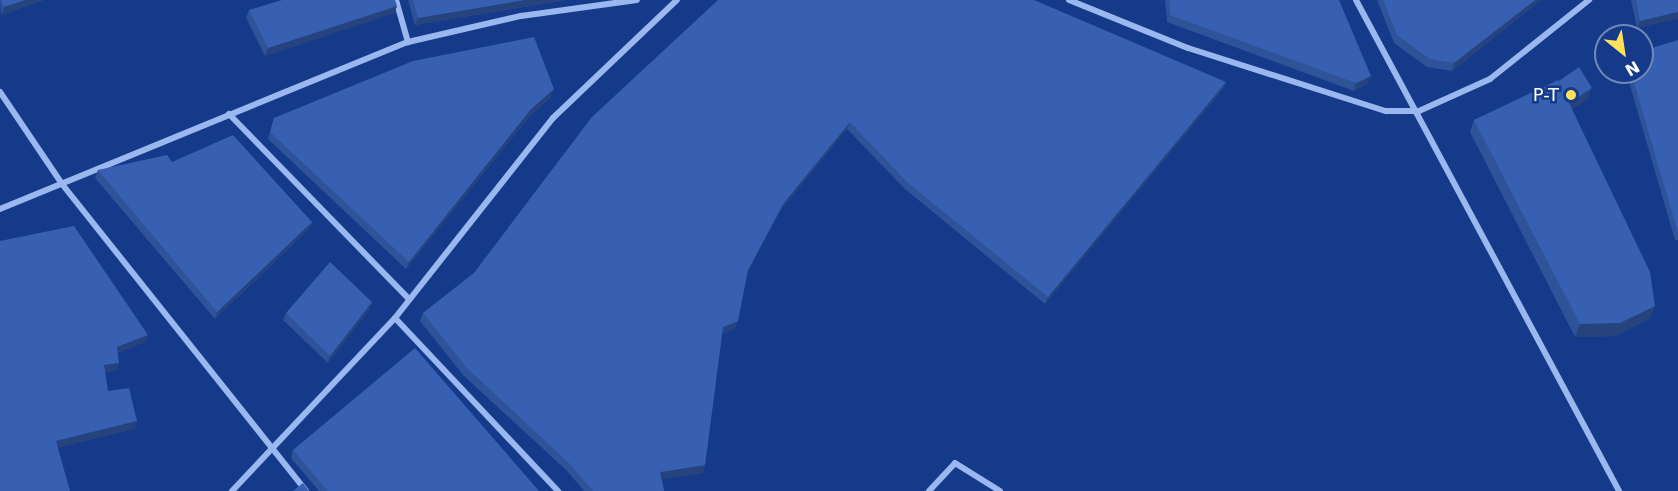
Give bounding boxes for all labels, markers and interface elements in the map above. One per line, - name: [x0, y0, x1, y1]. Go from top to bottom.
- north arrow: [1594, 24, 1654, 84]
- text: N: [1622, 57, 1643, 80]
- place label: P-T: [1533, 84, 1559, 106]
- marker: P-T: [1564, 88, 1578, 102]

